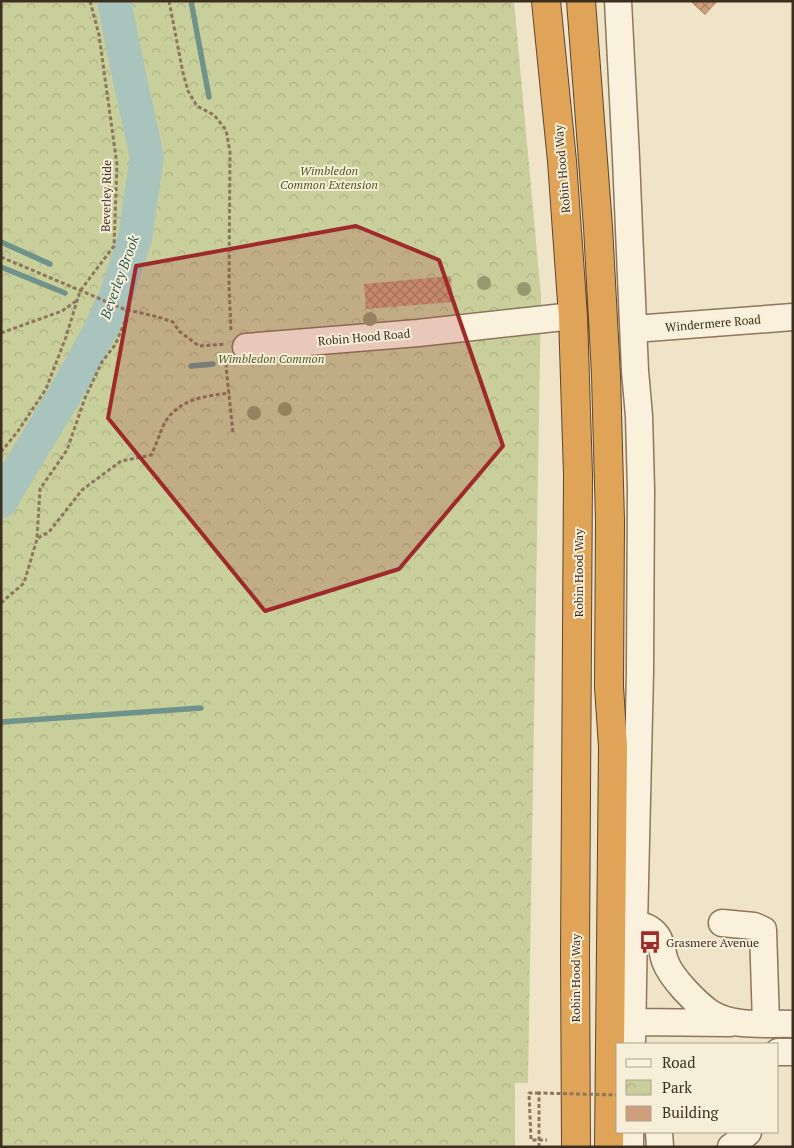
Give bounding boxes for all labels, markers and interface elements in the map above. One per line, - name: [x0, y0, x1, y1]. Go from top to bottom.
- street label: Robin Hood Way: [551, 123, 573, 214]
- street label: Beverley Ride: [98, 160, 114, 232]
- park label: Wimbledon Common Extension: [280, 163, 378, 192]
- water label: Beverley Brook: [95, 232, 143, 322]
- street label: Windermere Road: [665, 311, 762, 335]
- street label: Robin Hood Road: [317, 325, 411, 349]
- park label: Wimbledon Common: [218, 351, 324, 366]
- street label: Robin Hood Way: [571, 528, 586, 617]
- bus stop icon: Grasmere Avenue: [637, 929, 663, 955]
- street label: Robin Hood Way: [568, 933, 583, 1022]
- place label: Grasmere Avenue: [666, 935, 759, 950]
- legend: [616, 1043, 779, 1133]
- text: Road: [662, 1052, 695, 1072]
- text: Park: [662, 1077, 692, 1097]
- text: Building: [662, 1102, 720, 1122]

